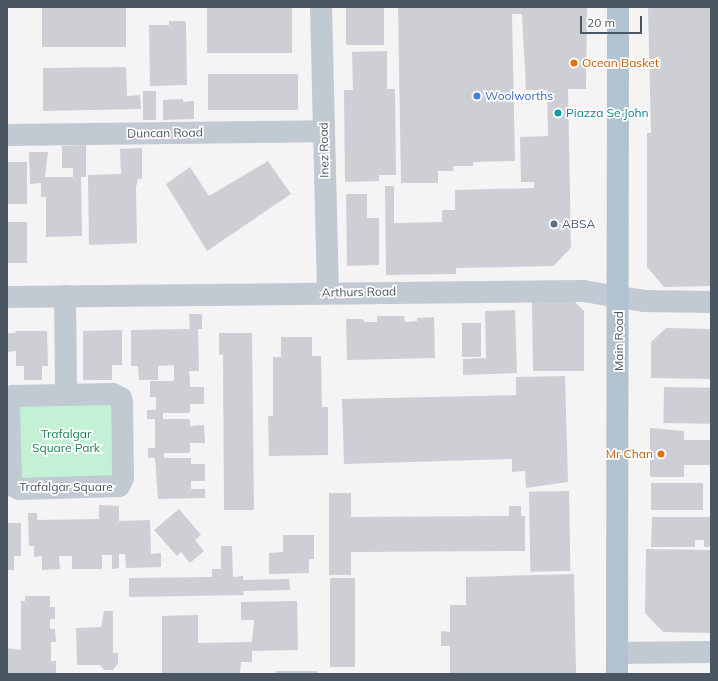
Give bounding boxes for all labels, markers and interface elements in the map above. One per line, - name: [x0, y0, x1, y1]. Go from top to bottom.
- scale bar: [582, 8, 644, 34]
- text: 20 m: [587, 15, 615, 30]
- place label: Ocean Basket: [582, 56, 659, 70]
- marker: Ocean Basket: [569, 58, 579, 68]
- place label: Woolworths: [485, 89, 553, 103]
- marker: Woolworths: [472, 91, 482, 101]
- place label: Piazza Se John: [566, 106, 649, 120]
- marker: Piazza Se John: [553, 108, 563, 118]
- street label: Inez Road: [316, 122, 332, 178]
- street label: Duncan Road: [127, 125, 203, 141]
- place label: ABSA: [562, 217, 595, 231]
- marker: ABSA: [549, 219, 559, 229]
- street label: Arthurs Road: [322, 284, 396, 300]
- street label: Main Road: [612, 311, 626, 371]
- park label: Trafalgar Square Park: [32, 427, 100, 455]
- place label: Mr Chan: [606, 447, 653, 461]
- marker: Mr Chan: [656, 449, 666, 459]
- street label: Trafalgar Square: [19, 480, 113, 494]

